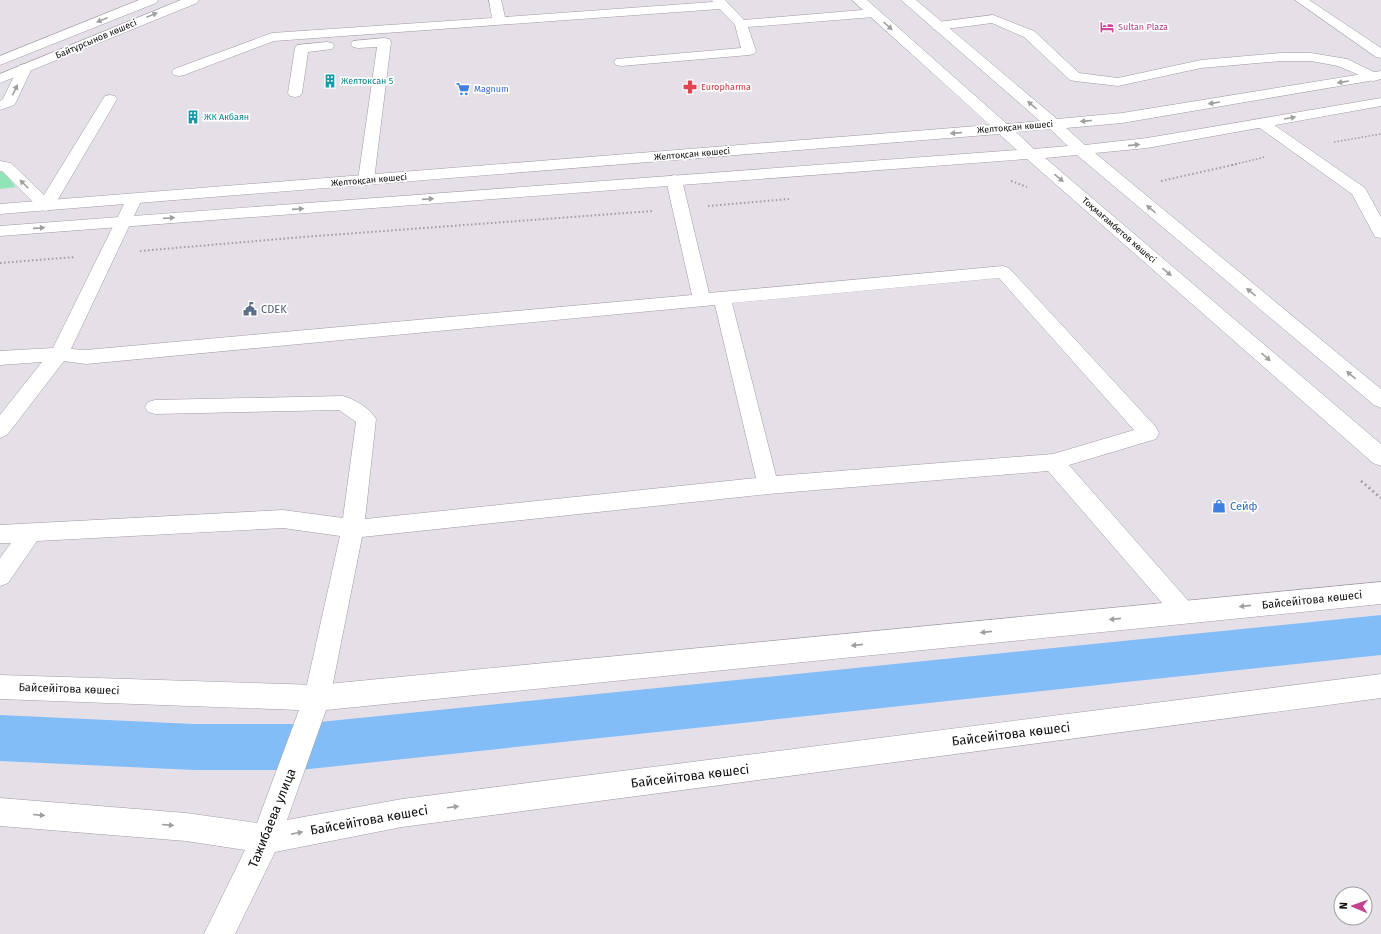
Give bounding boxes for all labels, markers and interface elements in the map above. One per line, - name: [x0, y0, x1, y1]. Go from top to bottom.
- one-way arrow: [147, 12, 159, 18]
- street label: Байтұрсынов көшесі: [54, 17, 138, 61]
- one-way arrow: [95, 17, 107, 23]
- hotel icon: Sultan Plaza: [1099, 19, 1115, 35]
- one-way arrow: [883, 22, 893, 31]
- place label: Sultan Plaza: [1118, 22, 1168, 32]
- building icon: Желтоксан 5: [322, 73, 338, 89]
- place label: Желтоксан 5: [341, 76, 394, 86]
- pharmacy icon: Europharma: [682, 79, 698, 95]
- one-way arrow: [1336, 79, 1349, 85]
- supermarket icon: Magnum: [455, 81, 471, 97]
- place label: Europharma: [701, 82, 751, 92]
- one-way arrow: [12, 84, 18, 95]
- place label: Magnum: [474, 84, 509, 94]
- one-way arrow: [1208, 100, 1220, 106]
- one-way arrow: [1026, 101, 1037, 110]
- building icon: ЖК Акбаян: [185, 109, 201, 125]
- place label: ЖК Акбаян: [204, 112, 249, 122]
- one-way arrow: [1284, 115, 1296, 121]
- one-way arrow: [1080, 117, 1092, 124]
- street label: Желтоқсан көшесі: [976, 119, 1054, 135]
- one-way arrow: [950, 129, 962, 136]
- one-way arrow: [1128, 141, 1140, 148]
- street label: Желтоқсан көшесі: [653, 146, 731, 162]
- street label: Желтоқсан көшесі: [330, 172, 408, 188]
- one-way arrow: [1053, 173, 1064, 182]
- one-way arrow: [19, 179, 29, 189]
- one-way arrow: [422, 195, 434, 202]
- street label: Тоқмағамбетов көшесі: [1080, 195, 1158, 265]
- one-way arrow: [1146, 204, 1157, 213]
- one-way arrow: [292, 205, 304, 212]
- one-way arrow: [163, 215, 175, 222]
- one-way arrow: [33, 225, 45, 232]
- one-way arrow: [1163, 267, 1172, 276]
- one-way arrow: [1246, 287, 1257, 296]
- public building icon: CDEK: [242, 301, 258, 317]
- place label: CDEK: [261, 303, 287, 316]
- one-way arrow: [1260, 353, 1271, 362]
- one-way arrow: [1346, 370, 1356, 379]
- shop icon: Сейф: [1211, 498, 1227, 514]
- place label: Сейф: [1230, 500, 1258, 513]
- street label: Байсейітова көшесі: [1261, 588, 1363, 612]
- one-way arrow: [1239, 603, 1251, 610]
- one-way arrow: [1109, 616, 1121, 622]
- one-way arrow: [980, 629, 992, 635]
- one-way arrow: [851, 641, 863, 648]
- street label: Байсейітова көшесі: [18, 681, 120, 697]
- street label: Байсейітова көшесі: [951, 719, 1071, 749]
- street label: Байсейітова көшесі: [630, 761, 750, 791]
- street label: Тажибаева улица: [245, 766, 299, 870]
- street label: Байсейітова көшесі: [309, 802, 429, 838]
- one-way arrow: [446, 804, 459, 810]
- one-way arrow: [33, 811, 45, 818]
- one-way arrow: [162, 822, 174, 829]
- one-way arrow: [291, 830, 303, 836]
- north arrow: [1333, 886, 1373, 926]
- text: N: [1337, 902, 1350, 910]

